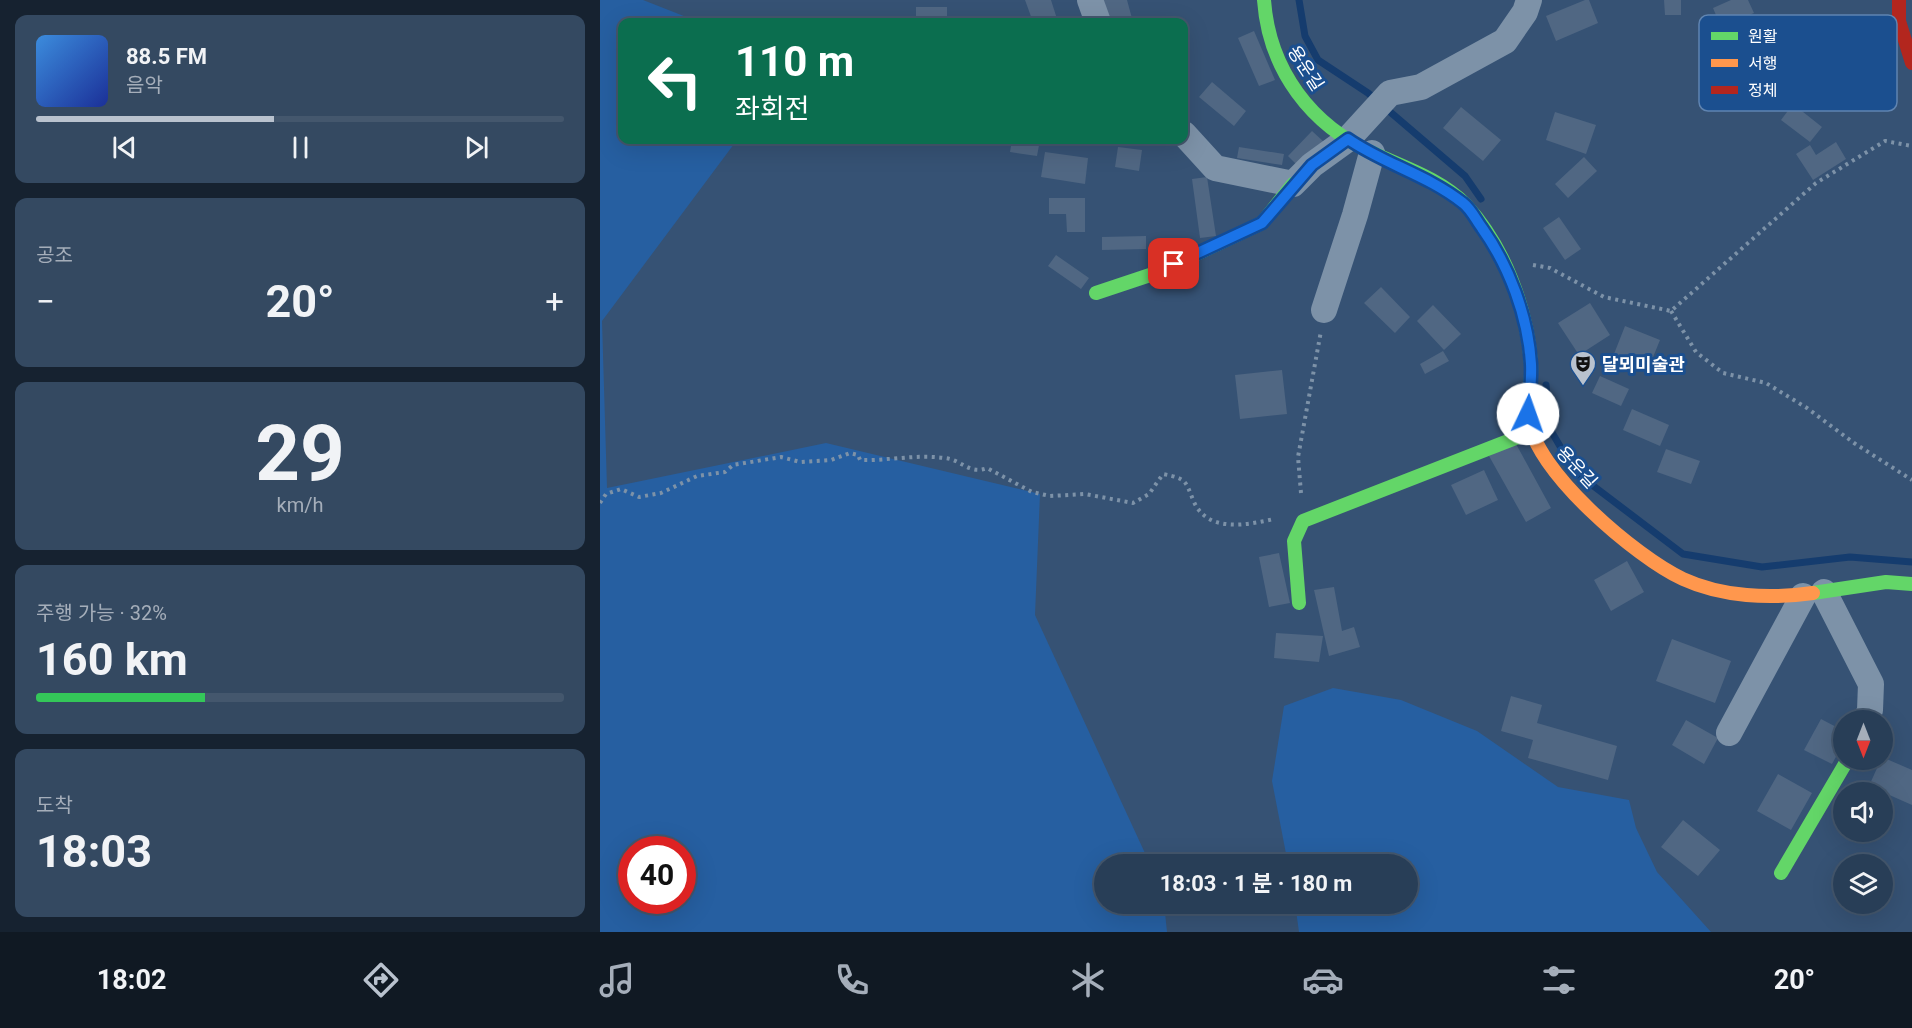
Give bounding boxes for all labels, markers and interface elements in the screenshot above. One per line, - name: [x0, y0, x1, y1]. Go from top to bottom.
- legend: [1699, 15, 1897, 111]
- text: 원활: [1748, 27, 1778, 46]
- text: 110 m: [735, 37, 854, 86]
- street label: 용운길: [1284, 41, 1328, 95]
- icon: left: [636, 42, 714, 120]
- text: 88.5 FM: [126, 44, 207, 69]
- text: 서행: [1748, 54, 1777, 73]
- text: 음악: [126, 73, 163, 97]
- text: 정체: [1748, 81, 1777, 100]
- text: 좌회전: [735, 93, 810, 125]
- icon: previous: [108, 131, 141, 164]
- icon: pause: [284, 131, 317, 164]
- icon: next: [460, 131, 493, 164]
- pin: [1148, 238, 1199, 289]
- text: 공조: [36, 243, 73, 267]
- icon: arrive: [1157, 247, 1190, 280]
- text: 20°: [265, 275, 335, 328]
- text: −: [36, 282, 55, 321]
- text: +: [545, 282, 564, 321]
- theatre icon: 달뫼미술관: [1568, 349, 1598, 387]
- place label: 달뫼미술관: [1602, 354, 1685, 375]
- position arrow: [1496, 382, 1560, 446]
- text: 29: [255, 408, 345, 499]
- street label: 용운길: [1552, 442, 1602, 492]
- text: km/h: [277, 493, 323, 517]
- text: 주행 가능 · 32%: [36, 601, 167, 625]
- text: 160 km: [36, 633, 188, 686]
- north arrow: [1833, 710, 1893, 770]
- map controls: [1833, 710, 1893, 914]
- button: sound: [1833, 782, 1893, 842]
- text: 도착: [36, 793, 73, 817]
- text: 18:03: [36, 825, 152, 878]
- speed limit sign: 40: [618, 836, 696, 914]
- button: layers: [1833, 854, 1893, 914]
- text: 18:03 · 1 분 · 180 m: [1160, 871, 1352, 896]
- icon: directions: [360, 959, 402, 1001]
- icon: music: [596, 959, 638, 1001]
- icon: phone: [831, 959, 873, 1001]
- icon: climate: [1067, 959, 1109, 1001]
- icon: car: [1302, 959, 1344, 1001]
- icon: filters: [1538, 959, 1580, 1001]
- text: 18:02: [97, 964, 166, 996]
- text: 20°: [1774, 964, 1815, 996]

